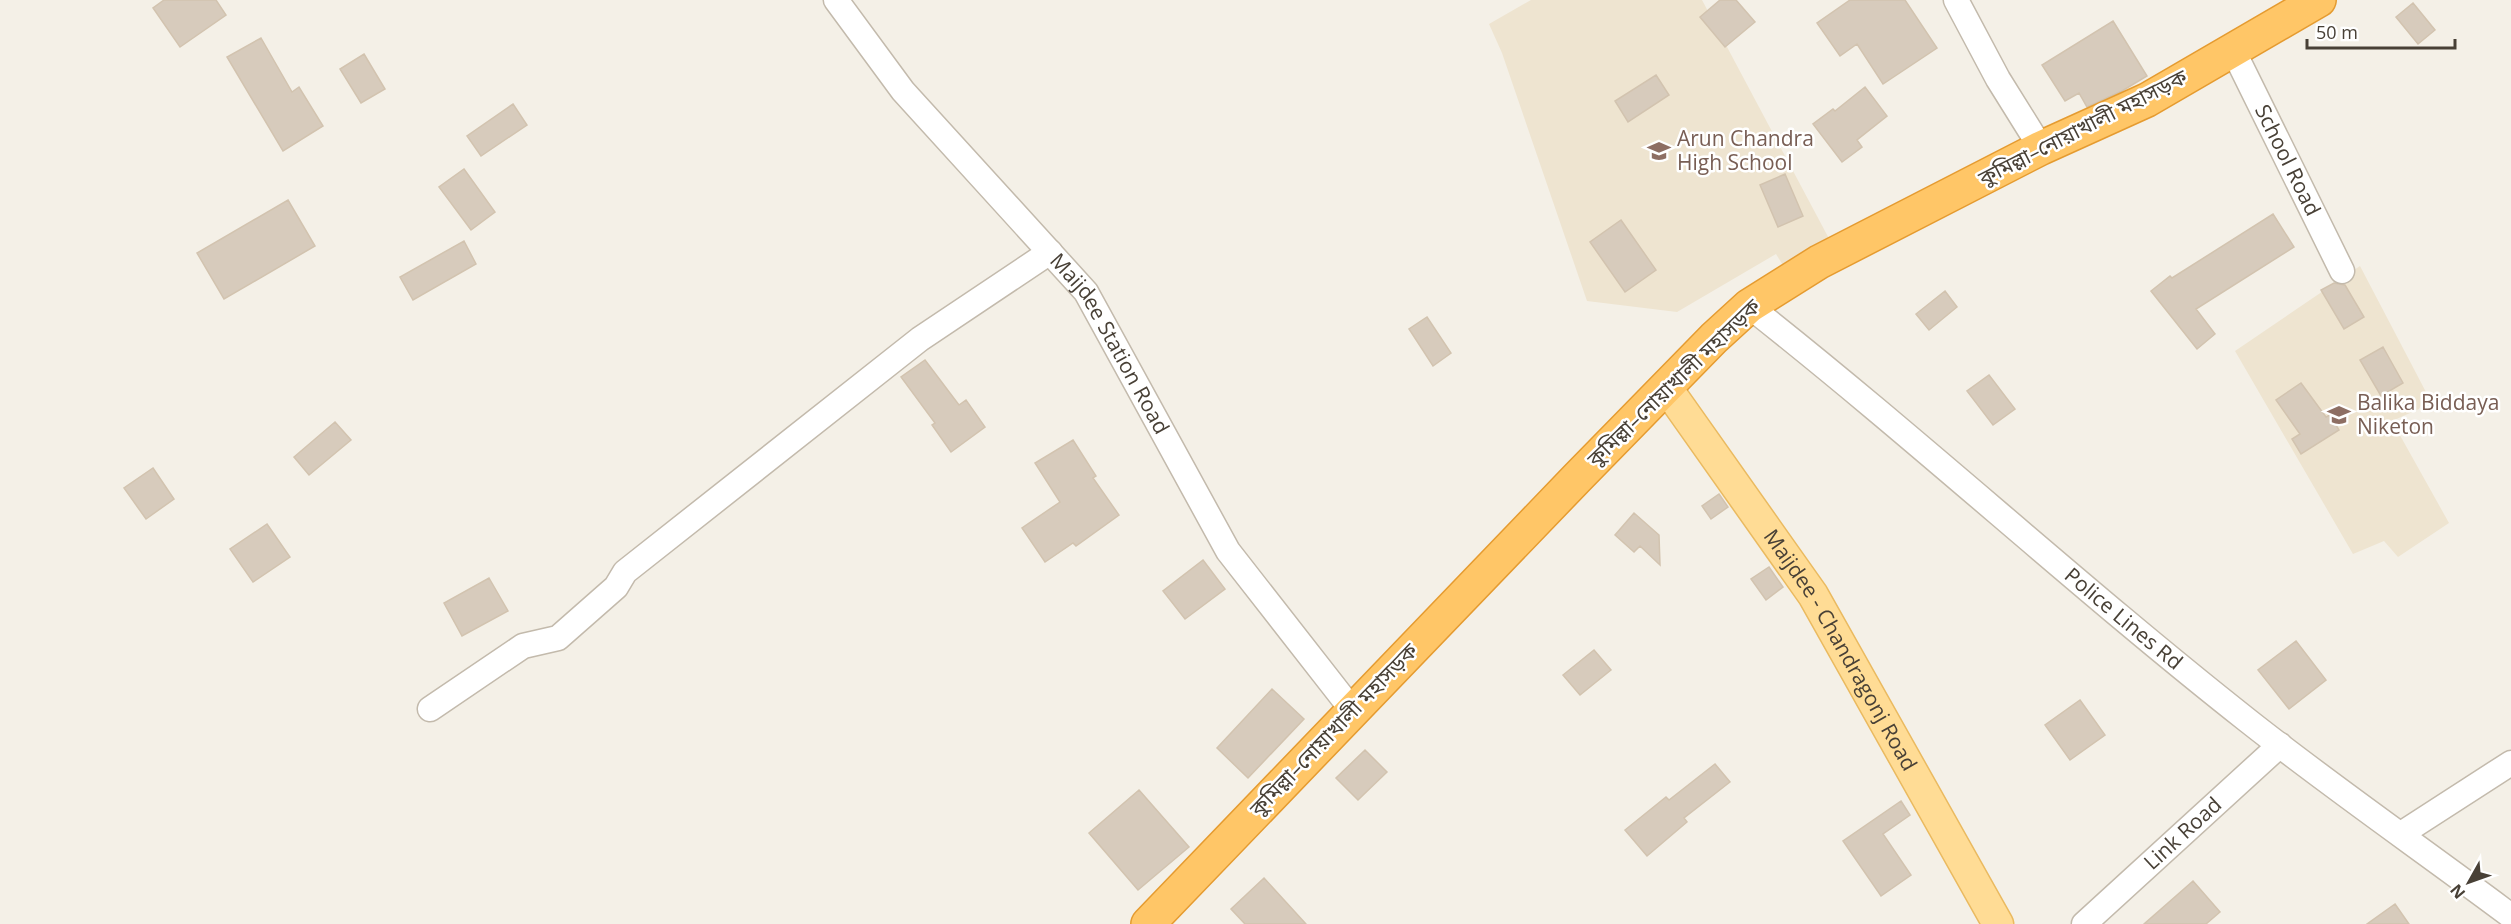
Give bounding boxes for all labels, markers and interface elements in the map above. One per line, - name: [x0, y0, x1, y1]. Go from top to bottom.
- scale bar: [2307, 12, 2456, 50]
- text: 50 m: [2316, 20, 2358, 44]
- street label: কুমিল্লা–নোয়াখালী মহাসড়ক: [1973, 62, 2193, 192]
- street label: School Road: [2249, 100, 2328, 220]
- place label: Arun Chandra High School: [1677, 124, 1814, 176]
- school or university icon: Arun Chandra High School: [1646, 138, 1672, 164]
- street label: Maijdee Station Road: [1044, 247, 1176, 439]
- street label: কুমিল্লা–নোয়াখালী মহাসড়ক: [1580, 291, 1767, 473]
- place label: Balika Biddaya Niketon: [2357, 388, 2499, 440]
- school or university icon: Balika Biddaya Niketon: [2326, 402, 2352, 428]
- street label: Maijdee - Chandragonj Road: [1758, 523, 1924, 776]
- street label: Police Lines Rd: [2059, 561, 2189, 676]
- street label: কুমিল্লা–নোয়াখালী মহাসড়ক: [1242, 636, 1424, 823]
- street label: Link Road: [2137, 790, 2227, 876]
- north arrow: [2439, 852, 2499, 912]
- text: N: [2445, 880, 2470, 904]

